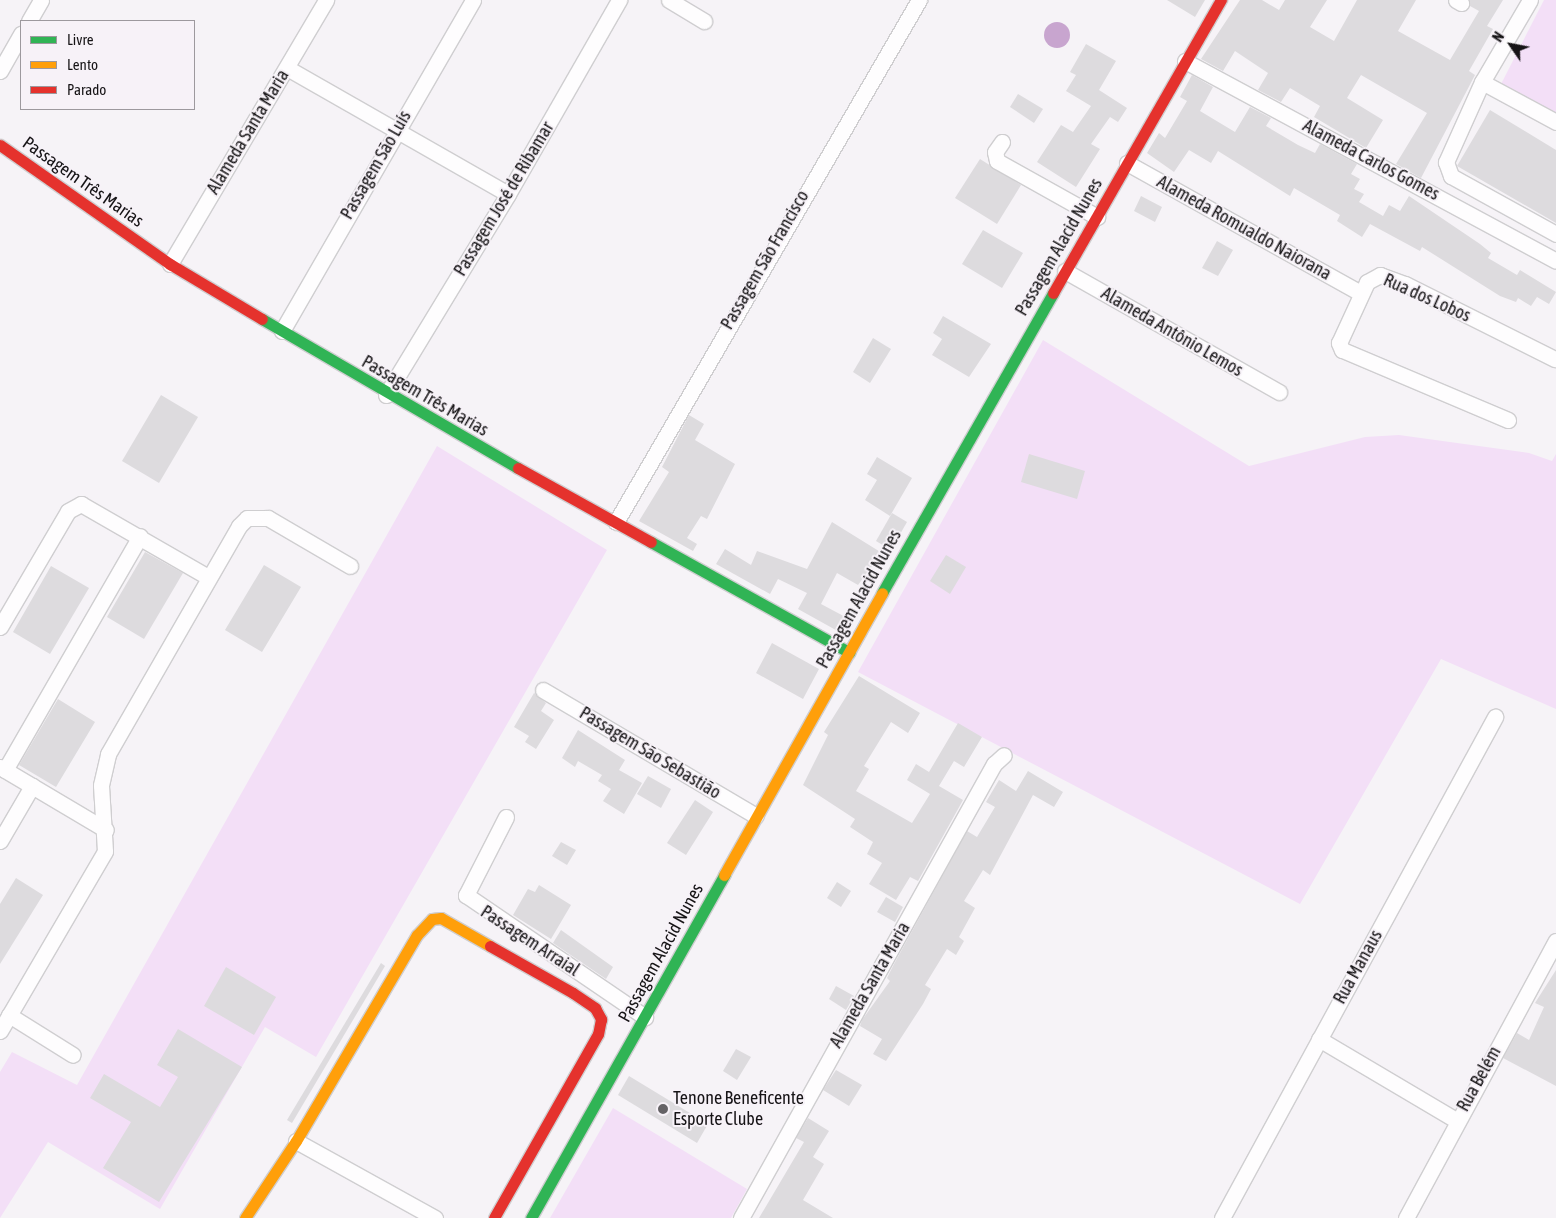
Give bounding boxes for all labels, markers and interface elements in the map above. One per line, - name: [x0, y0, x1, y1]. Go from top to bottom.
- legend: [20, 20, 195, 110]
- north arrow: [1486, 20, 1536, 70]
- text: N: [1489, 29, 1507, 45]
- text: Livre: [67, 31, 94, 48]
- text: Lento: [67, 56, 98, 73]
- street label: Alameda Santa Maria: [202, 66, 294, 198]
- text: Parado: [67, 81, 106, 98]
- street label: Passagem São Luís: [336, 107, 416, 223]
- street label: Alameda Carlos Gomes: [1299, 115, 1443, 205]
- street label: Passagem José de Ribamar: [449, 118, 559, 280]
- street label: Passagem Três Marias: [18, 132, 148, 232]
- street label: Alameda Romualdo Naiorana: [1153, 171, 1335, 285]
- street label: Passagem Alacid Nunes: [1011, 174, 1107, 320]
- street label: Passagem São Francisco: [716, 187, 814, 333]
- street label: Rua dos Lobos: [1380, 269, 1474, 327]
- street label: Alameda Antônio Lemos: [1097, 283, 1247, 381]
- street label: Passagem Três Marias: [358, 351, 492, 441]
- street label: Passagem Alacid Nunes: [812, 526, 906, 672]
- street label: Passagem São Sebastião: [575, 702, 725, 804]
- street label: Passagem Alacid Nunes: [614, 880, 708, 1026]
- street label: Passagem Arraial: [476, 901, 584, 981]
- street label: Alameda Santa Maria: [825, 918, 915, 1052]
- street label: Rua Manaus: [1329, 926, 1387, 1008]
- street label: Rua Belém: [1452, 1043, 1506, 1115]
- place label: Tenone Beneficente Esporte Clube: [673, 1088, 804, 1130]
- marker: Tenone Beneficente Esporte Clube: [657, 1103, 669, 1115]

